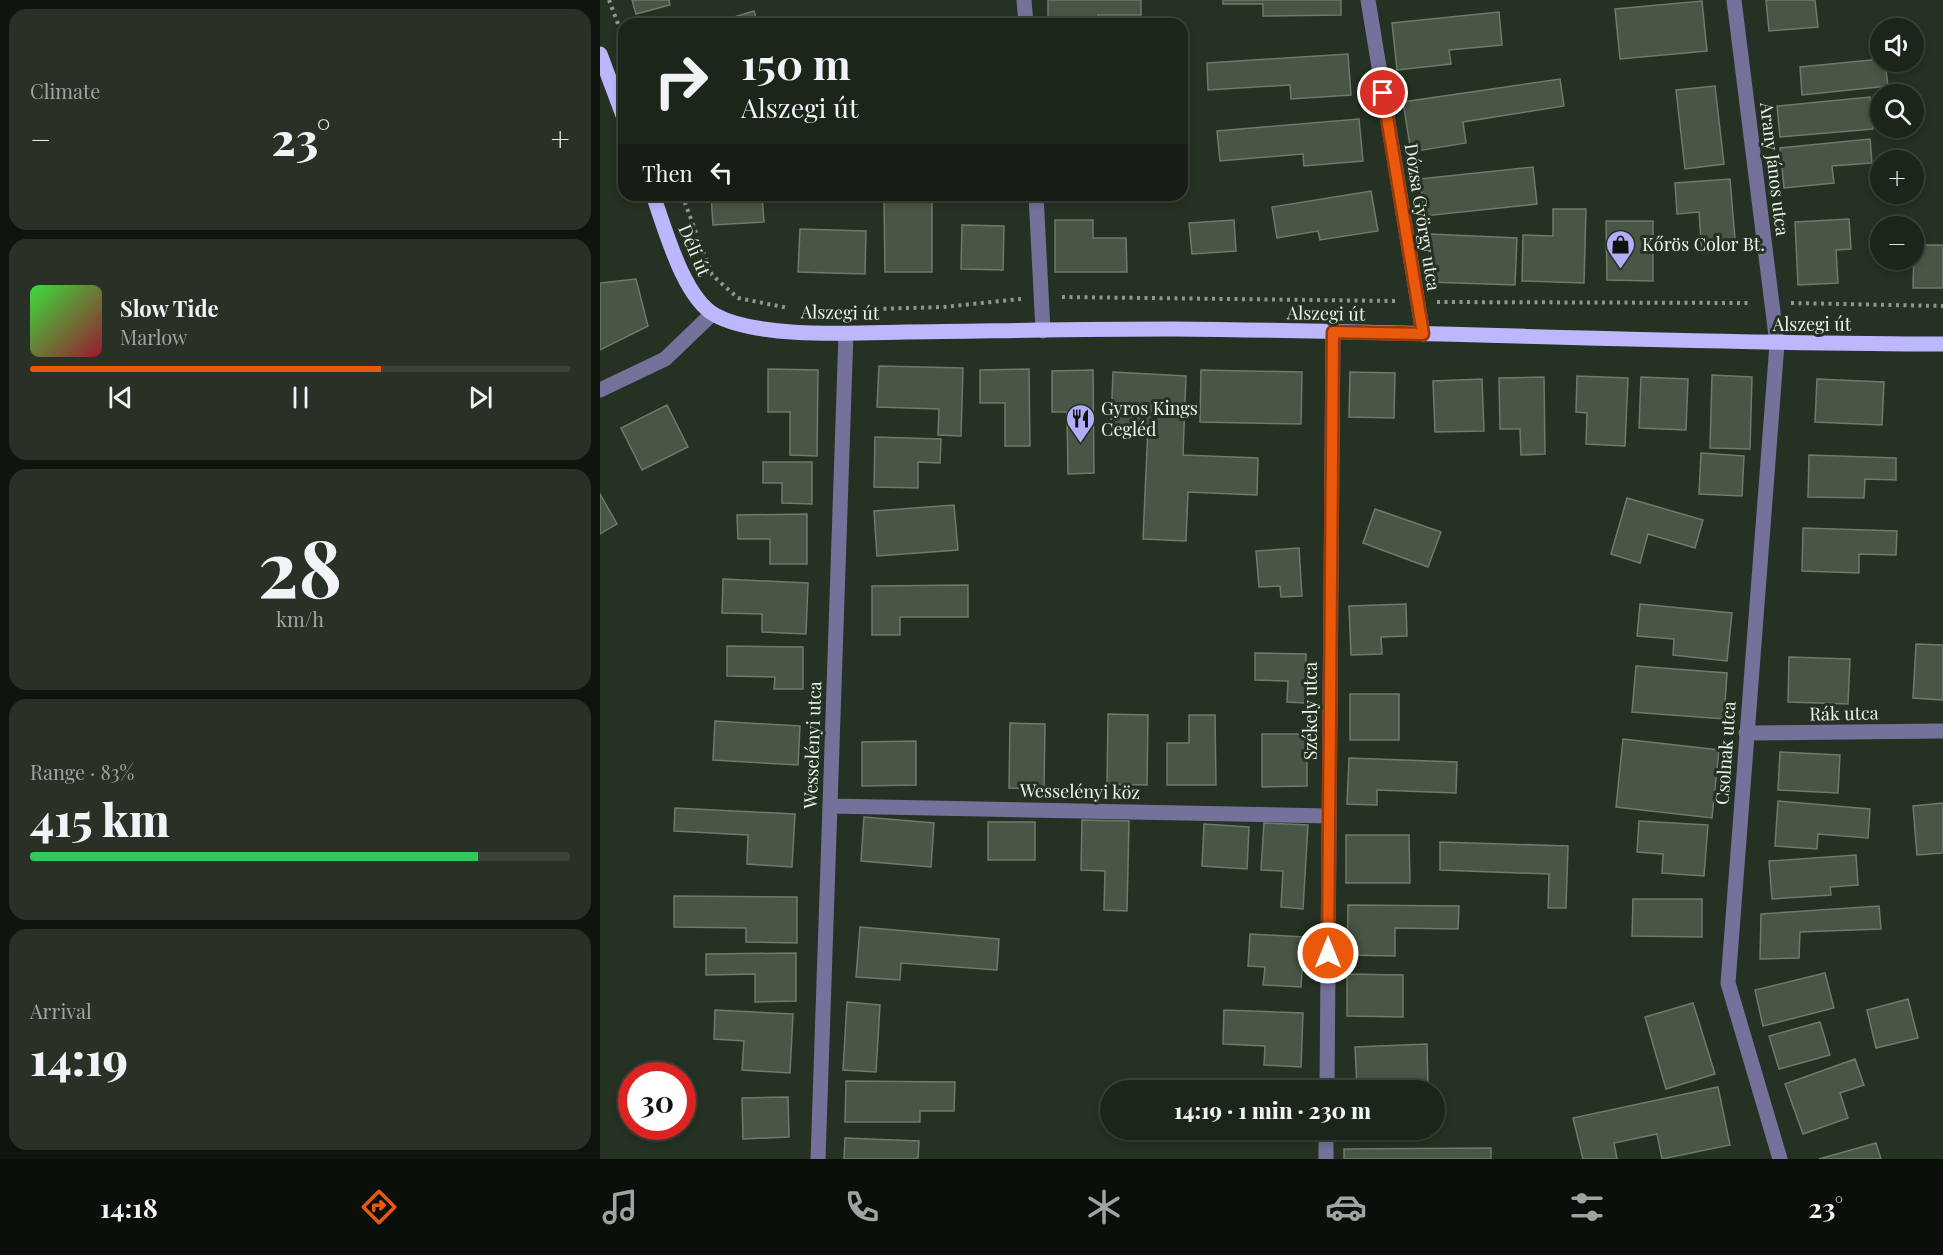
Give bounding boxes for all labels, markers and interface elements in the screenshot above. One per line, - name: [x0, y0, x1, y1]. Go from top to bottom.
- map controls: [1870, 18, 1924, 270]
- button: sound: [1870, 18, 1924, 72]
- text: 150 m: [741, 35, 851, 91]
- icon: right: [642, 42, 720, 120]
- pin: [1357, 67, 1408, 118]
- icon: arrive: [1366, 76, 1399, 109]
- text: Climate: [30, 77, 100, 104]
- button: search: [1870, 84, 1924, 138]
- text: Alszegi út: [741, 89, 858, 125]
- street label: Arany János utca: [1755, 100, 1795, 237]
- text: 23°: [271, 107, 330, 167]
- text: −: [30, 116, 51, 160]
- text: +: [551, 116, 570, 160]
- street label: Dózsa György utca: [1399, 142, 1447, 292]
- button: +: [1870, 150, 1924, 204]
- icon: left: [705, 156, 738, 189]
- text: Then: [642, 158, 693, 188]
- button: −: [1870, 216, 1924, 270]
- street label: Déli út: [673, 221, 717, 280]
- shop icon: Kőrös Color Bt.: [1605, 228, 1637, 270]
- place label: Kőrös Color Bt.: [1642, 232, 1765, 256]
- text: Slow Tide: [120, 293, 219, 323]
- street label: Alszegi út: [800, 299, 880, 325]
- street label: Alszegi út: [1286, 300, 1366, 326]
- street label: Alszegi út: [1772, 312, 1852, 336]
- text: Marlow: [120, 323, 188, 350]
- icon: previous: [104, 381, 137, 414]
- icon: pause: [284, 381, 317, 414]
- icon: next: [464, 381, 497, 414]
- place label: Gyros Kings Cegléd: [1101, 396, 1198, 441]
- restaurant icon: Gyros Kings Cegléd: [1064, 402, 1096, 444]
- text: 28: [258, 514, 342, 618]
- text: km/h: [276, 605, 324, 632]
- street label: Székely utca: [1298, 662, 1322, 760]
- street label: Wesselényi utca: [798, 681, 826, 810]
- street label: Csolnak utca: [1709, 700, 1741, 806]
- street label: Rák utca: [1809, 700, 1879, 726]
- text: Range · 83%: [30, 758, 134, 785]
- street label: Wesselényi köz: [1019, 778, 1140, 804]
- text: 415 km: [30, 788, 170, 848]
- position arrow: [1296, 921, 1360, 985]
- text: Arrival: [30, 997, 92, 1024]
- text: 14:19: [30, 1027, 128, 1087]
- speed limit sign: 30: [618, 1062, 696, 1140]
- text: 14:19 · 1 min · 230 m: [1174, 1095, 1371, 1125]
- icon: directions: [358, 1186, 400, 1228]
- icon: music: [599, 1186, 641, 1228]
- icon: phone: [841, 1186, 883, 1228]
- icon: climate: [1083, 1186, 1125, 1228]
- icon: car: [1325, 1186, 1367, 1228]
- icon: filters: [1566, 1186, 1608, 1228]
- text: 14:18: [100, 1189, 158, 1225]
- text: 23°: [1808, 1189, 1843, 1225]

